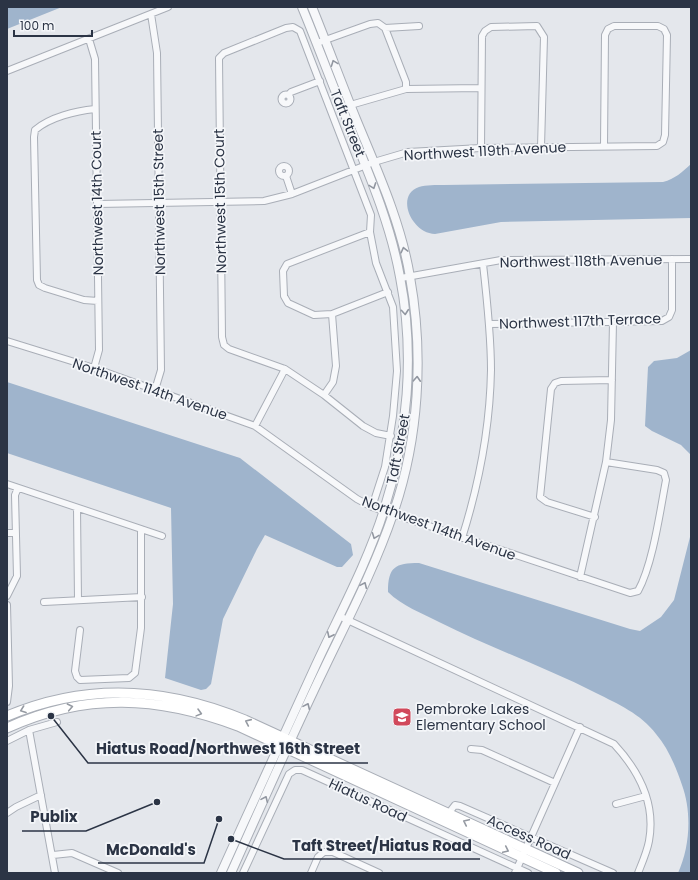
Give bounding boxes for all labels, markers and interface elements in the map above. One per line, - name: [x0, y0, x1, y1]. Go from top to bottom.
- scale bar: [14, 12, 92, 38]
- text: 100 m: [20, 17, 54, 34]
- one-way arrow: [331, 59, 339, 66]
- street label: Taft Street: [325, 86, 371, 160]
- street label: Northwest 15th Street: [148, 129, 170, 275]
- street label: Northwest 15th Court: [209, 129, 231, 273]
- street label: Northwest 14th Court: [86, 131, 108, 275]
- street label: Northwest 119th Avenue: [403, 137, 567, 165]
- one-way arrow: [369, 183, 377, 190]
- one-way arrow: [400, 247, 409, 254]
- street label: Northwest 118th Avenue: [500, 250, 663, 272]
- street label: Northwest 117th Terrace: [499, 308, 662, 334]
- one-way arrow: [401, 309, 410, 315]
- street label: Northwest 114th Avenue: [70, 353, 230, 425]
- one-way arrow: [413, 376, 421, 382]
- street label: Taft Street: [381, 412, 415, 486]
- street label: Northwest 114th Avenue: [359, 491, 519, 565]
- one-way arrow: [371, 532, 379, 539]
- one-way arrow: [359, 581, 367, 589]
- one-way arrow: [327, 630, 335, 638]
- place label: Pembroke Lakes Elementary School: [416, 699, 546, 735]
- one-way arrow: [67, 703, 73, 711]
- one-way arrow: [303, 703, 311, 710]
- one-way arrow: [20, 705, 27, 714]
- school or university icon: Pembroke Lakes Elementary School: [391, 706, 413, 728]
- one-way arrow: [196, 708, 202, 716]
- one-way arrow: [244, 718, 251, 726]
- callout: Hiatus Road/Northwest 16th Street: [88, 736, 368, 763]
- text: Hiatus Road/Northwest 16th Street: [96, 738, 360, 759]
- street label: Hiatus Road: [326, 773, 410, 827]
- one-way arrow: [260, 796, 268, 804]
- callout: Publix: [22, 804, 86, 831]
- text: Publix: [30, 806, 78, 827]
- street label: Access Road: [484, 810, 574, 864]
- one-way arrow: [463, 819, 471, 827]
- callout: Taft Street/Hiatus Road: [284, 832, 480, 859]
- text: Taft Street/Hiatus Road: [292, 835, 472, 856]
- callout: McDonald's: [98, 836, 204, 863]
- text: McDonald's: [106, 839, 196, 860]
- one-way arrow: [503, 846, 510, 854]

